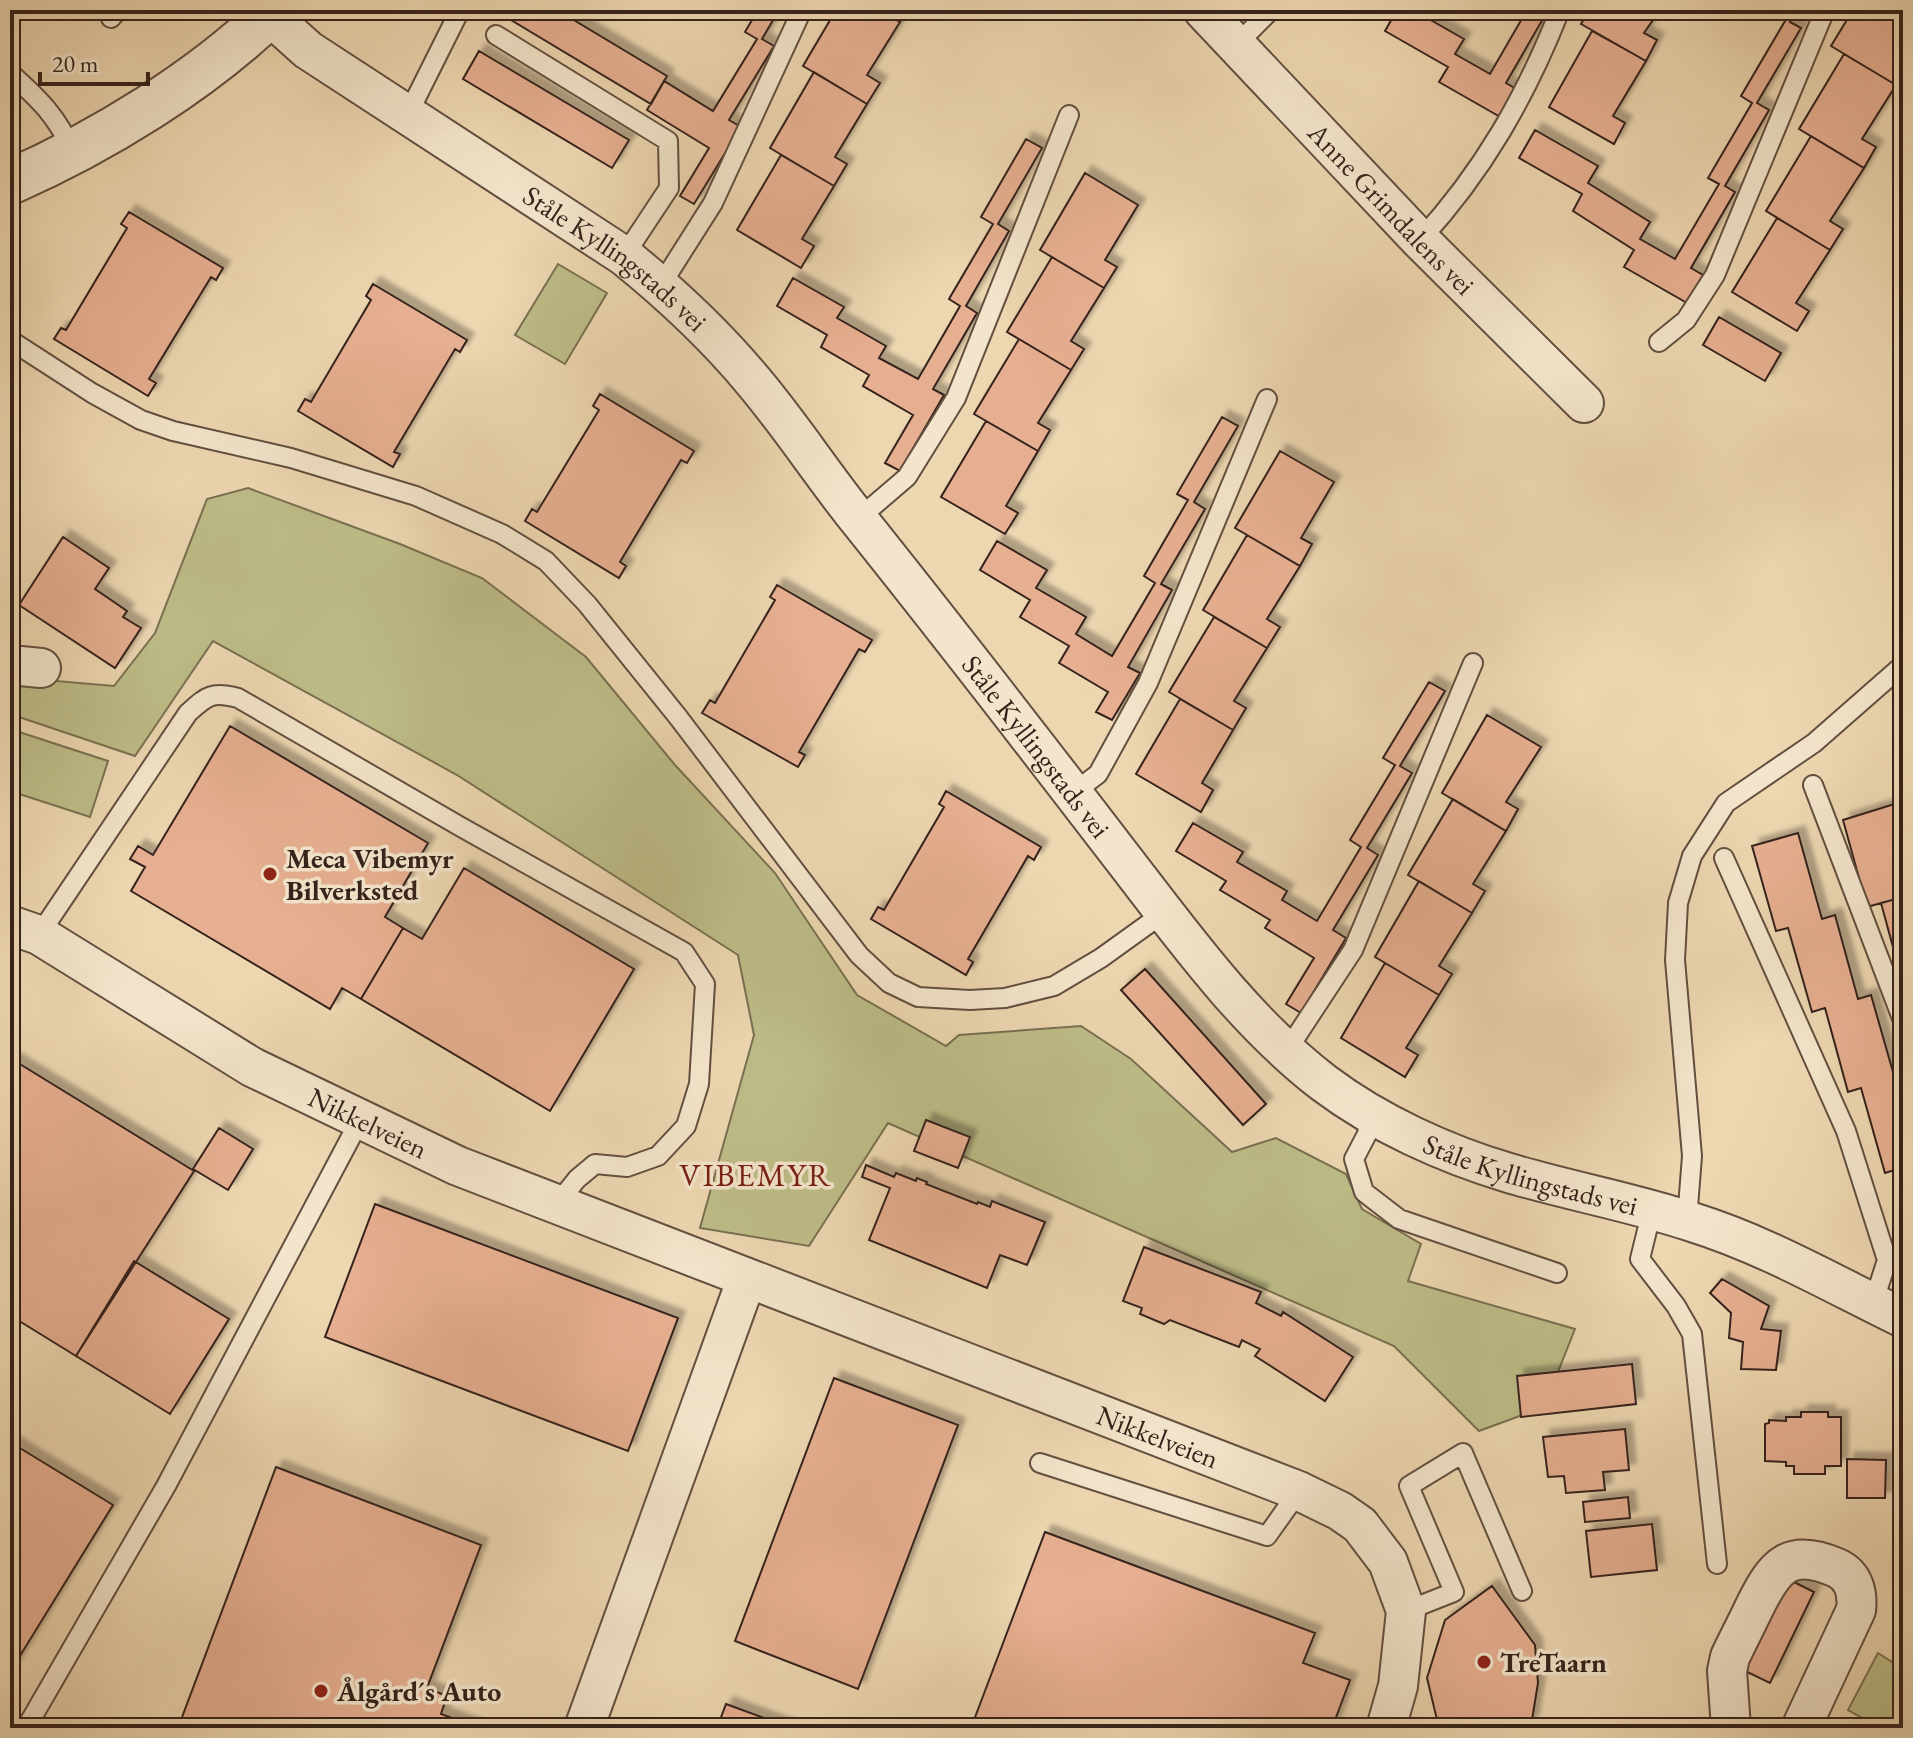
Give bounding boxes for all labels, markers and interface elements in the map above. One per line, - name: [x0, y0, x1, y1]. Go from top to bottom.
- scale bar: [40, 36, 148, 86]
- text: 20 m: [52, 48, 99, 79]
- street label: Anne Grimdalens vei: [1300, 114, 1483, 303]
- street label: Ståle Kyllingstads vei: [516, 177, 715, 339]
- street label: Ståle Kyllingstads vei: [954, 648, 1119, 845]
- place label: Meca Vibemyr Bilverksted: [286, 840, 454, 908]
- marker: Meca Vibemyr Bilverksted: [261, 865, 279, 883]
- street label: Nikkelveien: [303, 1079, 434, 1167]
- street label: Ståle Kyllingstads vei: [1418, 1125, 1642, 1223]
- district label: VIBEMYR: [679, 1154, 833, 1196]
- street label: Nikkelveien: [1092, 1397, 1224, 1476]
- place label: TreTaarn: [1500, 1644, 1607, 1680]
- marker: TreTaarn: [1475, 1653, 1493, 1671]
- place label: Ålgård´s Auto: [336, 1673, 501, 1709]
- marker: Ålgård´s Auto: [312, 1682, 330, 1700]

